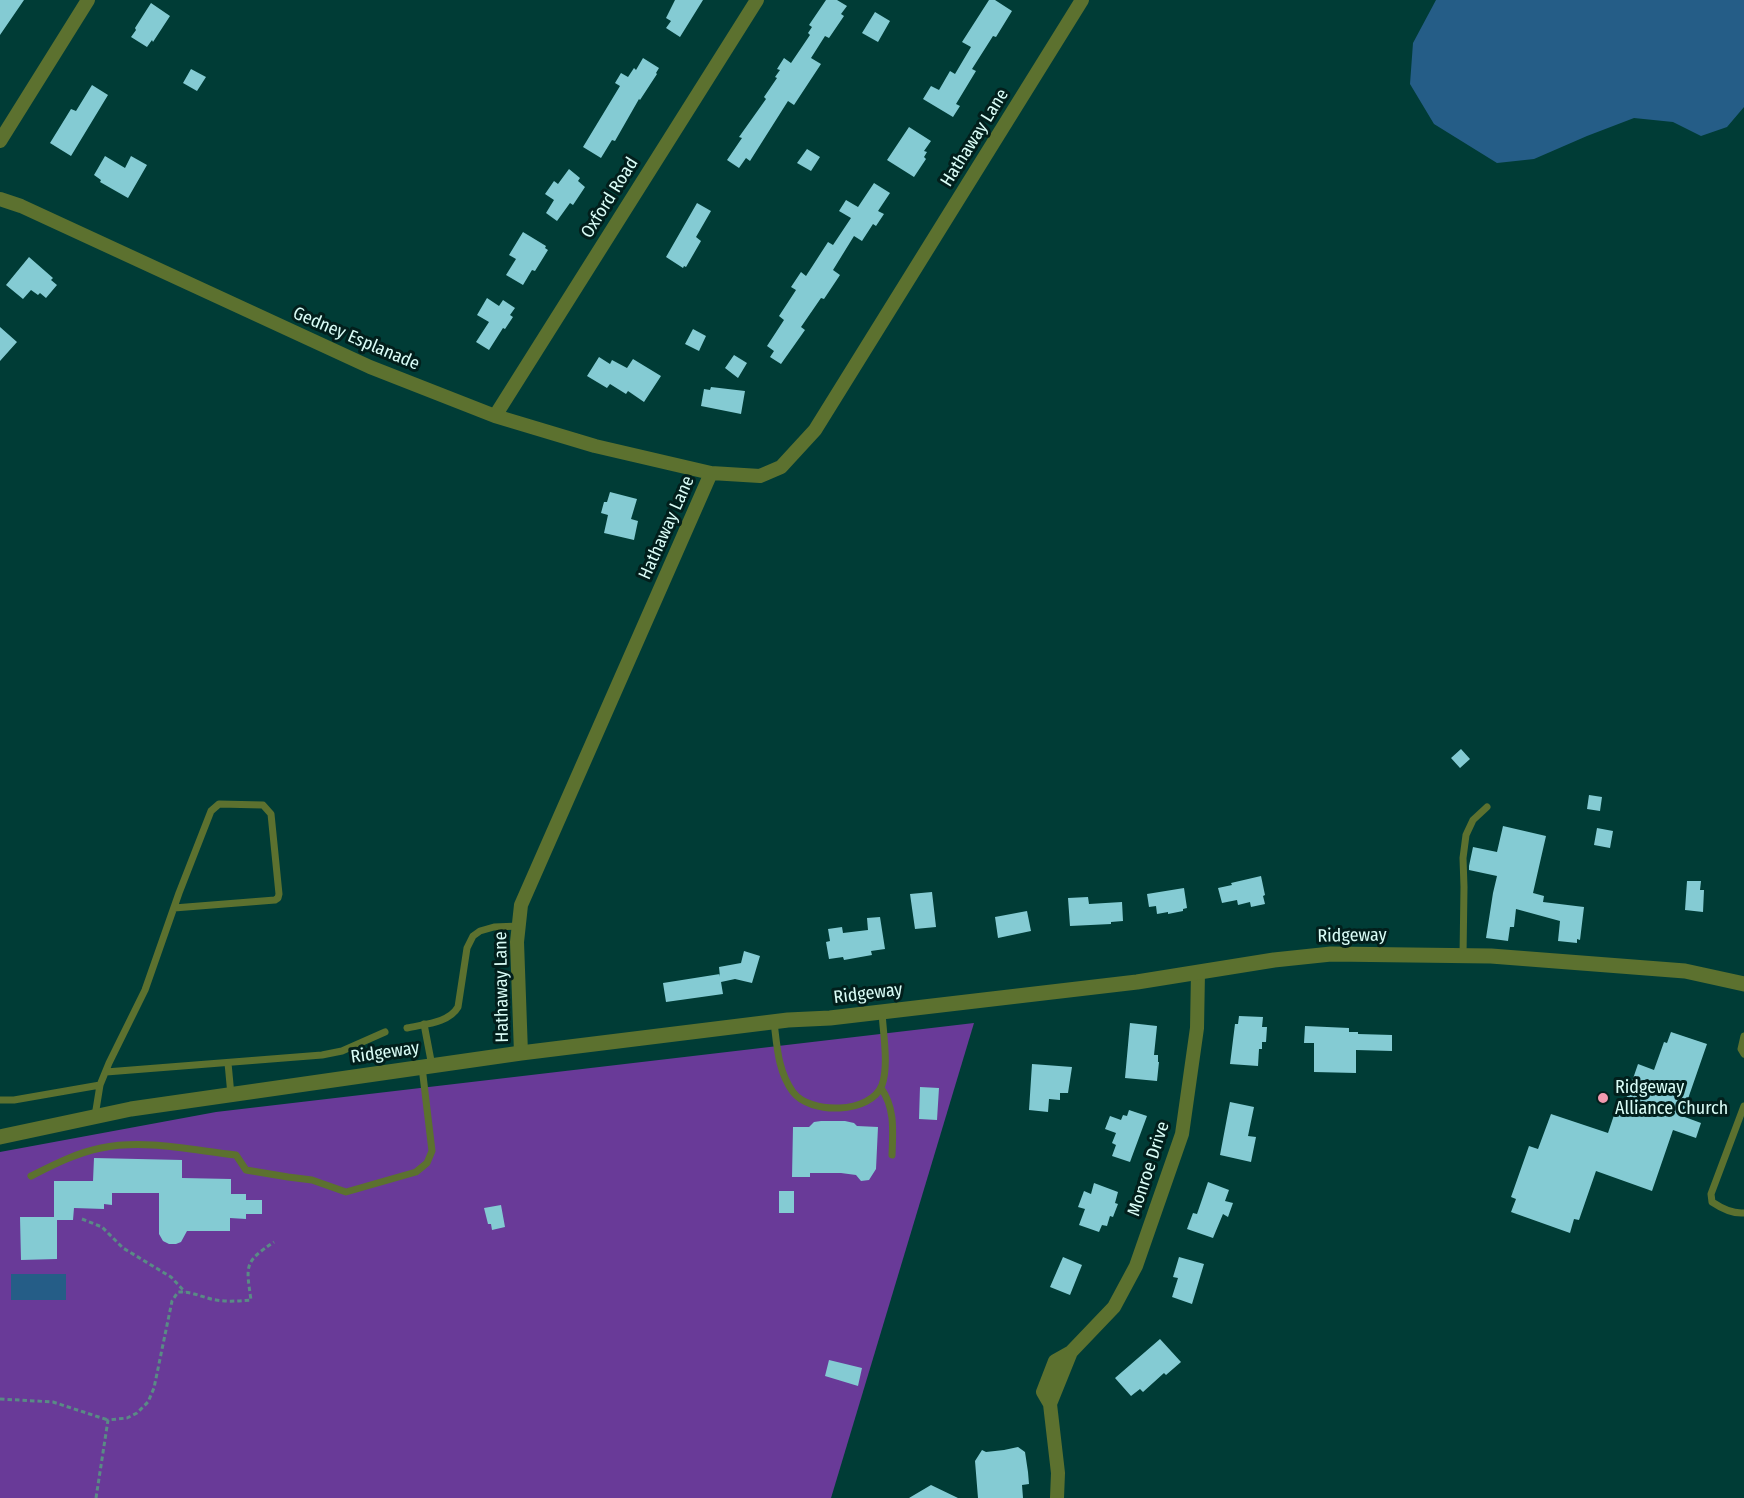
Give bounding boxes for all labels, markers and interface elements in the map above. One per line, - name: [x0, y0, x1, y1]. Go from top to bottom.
- street label: Hathaway Lane: [936, 85, 1014, 191]
- street label: Oxford Road: [577, 154, 643, 242]
- street label: Gedney Esplanade: [289, 303, 423, 375]
- street label: Hathaway Lane: [635, 473, 699, 583]
- street label: Ridgeway: [1317, 925, 1387, 947]
- street label: Hathaway Lane: [490, 931, 514, 1043]
- street label: Ridgeway: [832, 979, 904, 1009]
- street label: Ridgeway: [349, 1037, 421, 1069]
- place label: Ridgeway Alliance Church: [1615, 1077, 1728, 1120]
- marker: Ridgeway Alliance Church: [1596, 1091, 1610, 1105]
- street label: Monroe Drive: [1124, 1119, 1174, 1219]

